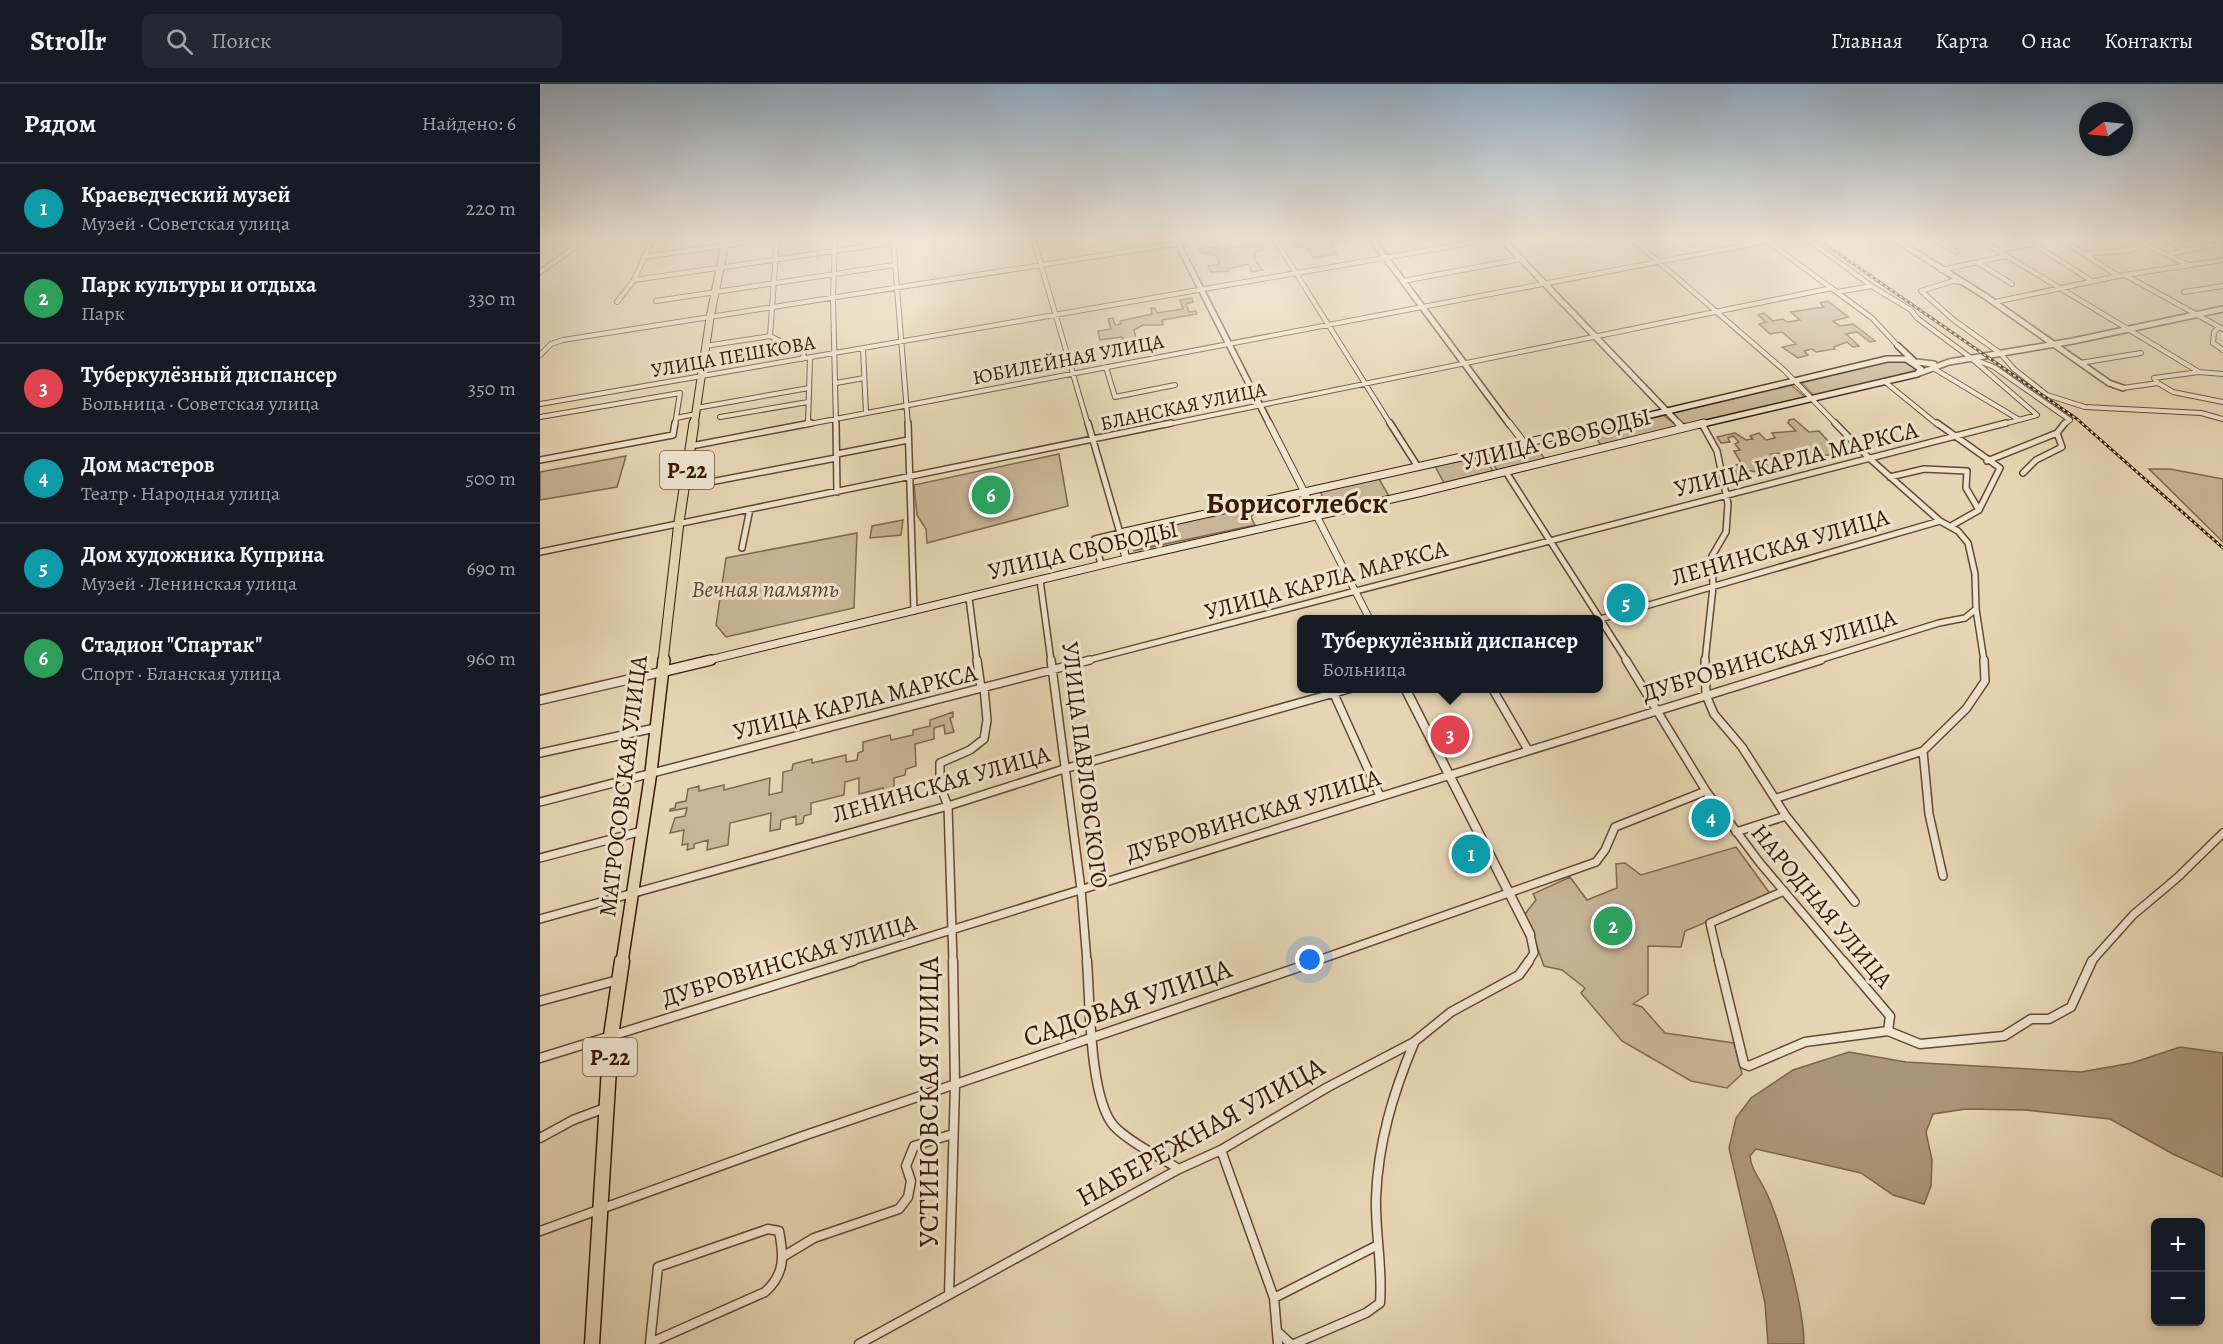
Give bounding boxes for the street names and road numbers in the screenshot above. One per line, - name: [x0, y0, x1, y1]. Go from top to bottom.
- street label: ЮБИЛЕЙНАЯ УЛИЦА: [970, 328, 1166, 391]
- street label: УЛИЦА ПЕШКОВА: [649, 329, 817, 384]
- street label: БЛАНСКАЯ УЛИЦА: [1098, 376, 1269, 437]
- street label: УЛИЦА СВОБОДЫ: [1458, 400, 1654, 478]
- street label: УЛИЦА КАРЛА МАРКСА: [1671, 413, 1922, 505]
- road number: Р-22: [660, 451, 714, 489]
- street label: ЛЕНИНСКАЯ УЛИЦА: [1667, 500, 1894, 593]
- street label: УЛИЦА СВОБОДЫ: [985, 513, 1181, 587]
- street label: УЛИЦА КАРЛА МАРКСА: [1201, 532, 1452, 628]
- street label: ДУБРОВИНСКАЯ УЛИЦА: [1638, 601, 1901, 709]
- street label: УЛИЦА ПАВЛОВСКОГО: [1054, 640, 1116, 890]
- street label: МАТРОСОВСКАЯ УЛИЦА: [591, 652, 655, 919]
- street label: УЛИЦА КАРЛА МАРКСА: [730, 656, 981, 748]
- street label: ЛЕНИНСКАЯ УЛИЦА: [828, 737, 1055, 830]
- street label: ДУБРОВИНСКАЯ УЛИЦА: [1122, 761, 1385, 869]
- street label: НАРОДНАЯ УЛИЦА: [1744, 817, 1901, 996]
- street label: ДУБРОВИНСКАЯ УЛИЦА: [658, 906, 921, 1014]
- street label: САДОВАЯ УЛИЦА: [1018, 949, 1237, 1056]
- street label: УСТИНОВСКАЯ УЛИЦА: [910, 956, 948, 1248]
- road number: Р-22: [583, 1038, 637, 1076]
- street label: НАБЕРЕЖНАЯ УЛИЦА: [1069, 1047, 1332, 1216]

